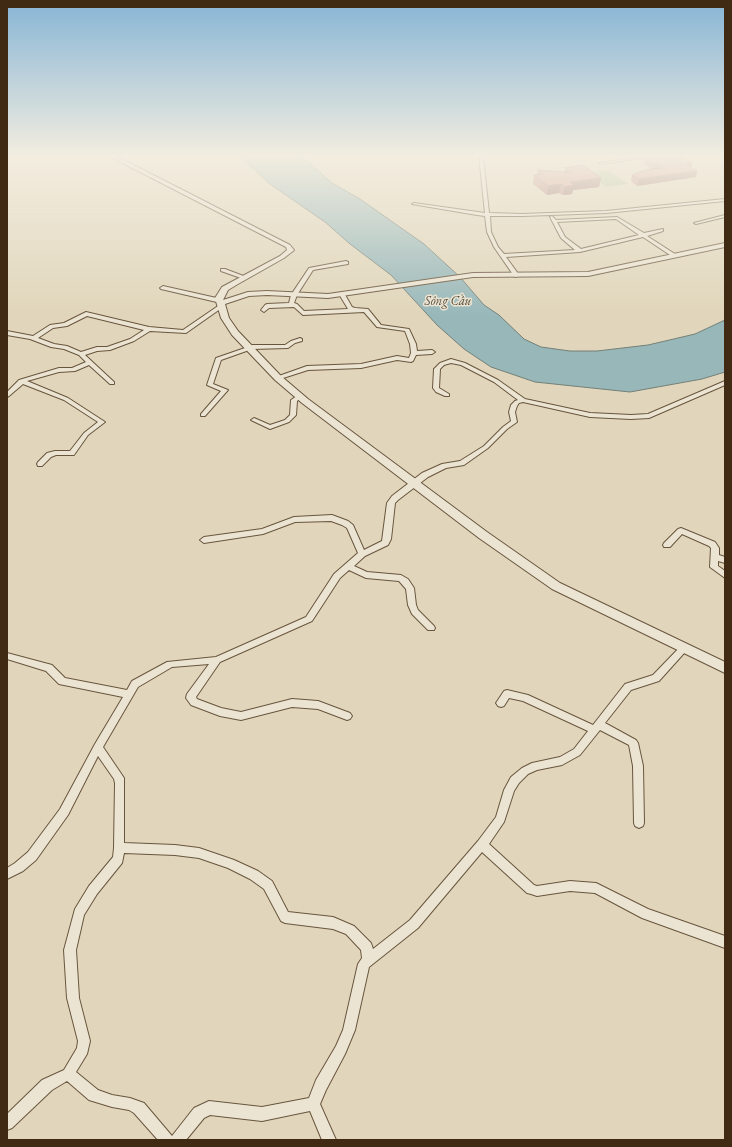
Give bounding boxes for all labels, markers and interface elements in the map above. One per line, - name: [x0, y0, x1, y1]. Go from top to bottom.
- water label: Sông Cầu: [425, 293, 471, 309]

